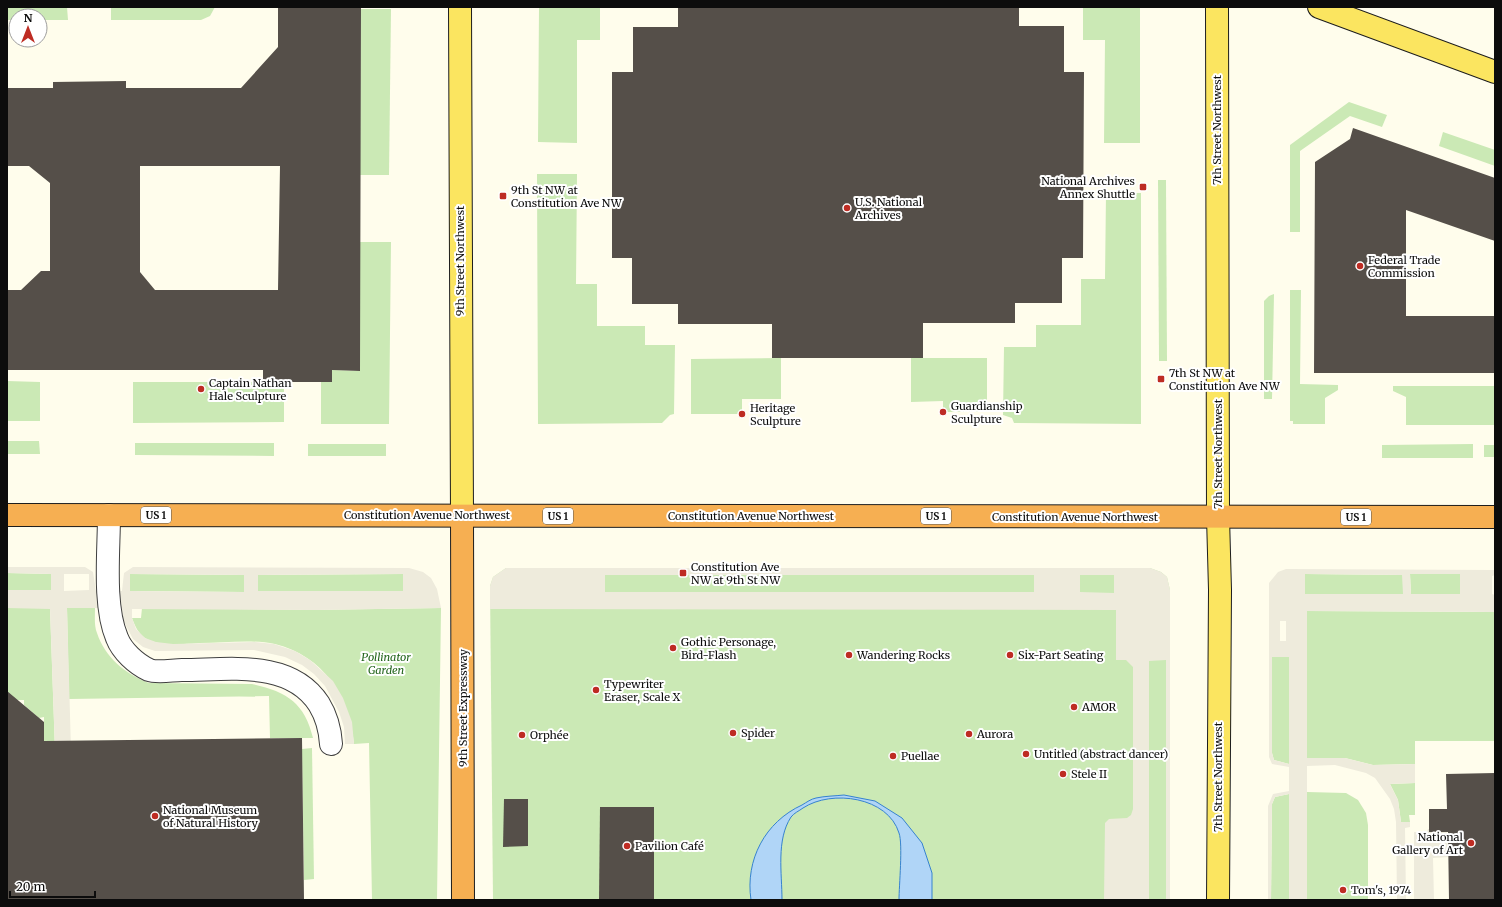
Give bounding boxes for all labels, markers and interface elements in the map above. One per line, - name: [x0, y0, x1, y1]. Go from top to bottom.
- north arrow: [8, 8, 48, 48]
- text: N: [24, 11, 33, 25]
- street label: 7th Street Northwest: [1210, 74, 1224, 185]
- place label: National Archives Annex Shuttle: [1041, 174, 1135, 201]
- marker: National Archives Annex Shuttle: [1138, 182, 1148, 192]
- place label: 9th St NW at Constitution Ave NW: [511, 183, 623, 210]
- marker: 9th St NW at Constitution Ave NW: [498, 191, 508, 201]
- place label: U.S. National Archives: [854, 195, 923, 222]
- marker: U.S. National Archives: [842, 203, 852, 213]
- street label: 9th Street Northwest: [453, 205, 467, 316]
- place label: Federal Trade Commission: [1368, 253, 1441, 280]
- marker: Federal Trade Commission: [1355, 261, 1365, 271]
- place label: 7th St NW at Constitution Ave NW: [1169, 366, 1281, 393]
- marker: 7th St NW at Constitution Ave NW: [1156, 374, 1166, 384]
- place label: Captain Nathan Hale Sculpture: [209, 376, 292, 403]
- marker: Captain Nathan Hale Sculpture: [196, 384, 206, 394]
- street label: 7th Street Northwest: [1211, 398, 1225, 509]
- place label: Guardianship Sculpture: [951, 399, 1023, 426]
- place label: Heritage Sculpture: [750, 401, 801, 428]
- marker: Guardianship Sculpture: [938, 407, 948, 417]
- marker: Heritage Sculpture: [737, 409, 747, 419]
- road number: US 1: [141, 507, 171, 523]
- street label: Constitution Avenue Northwest: [344, 508, 511, 522]
- road number: US 1: [543, 508, 573, 524]
- road number: US 1: [921, 508, 951, 524]
- street label: Constitution Avenue Northwest: [668, 509, 835, 523]
- road number: US 1: [1341, 509, 1371, 525]
- street label: Constitution Avenue Northwest: [992, 510, 1159, 524]
- place label: Constitution Ave NW at 9th St NW: [691, 560, 781, 587]
- marker: Constitution Ave NW at 9th St NW: [678, 568, 688, 578]
- place label: Gothic Personage, Bird-Flash: [681, 635, 776, 662]
- marker: Gothic Personage, Bird-Flash: [668, 643, 678, 653]
- street label: 9th Street Expressway: [456, 648, 470, 767]
- place label: Wandering Rocks: [856, 648, 950, 662]
- place label: Six-Part Seating: [1018, 648, 1104, 662]
- park label: Pollinator Garden: [361, 650, 411, 677]
- marker: Wandering Rocks: [844, 650, 854, 660]
- marker: Six-Part Seating: [1005, 650, 1015, 660]
- place label: Typewriter Eraser, Scale X: [604, 677, 681, 704]
- marker: Typewriter Eraser, Scale X: [591, 685, 601, 695]
- place label: AMOR: [1081, 700, 1117, 714]
- marker: AMOR: [1069, 702, 1079, 712]
- street label: 7th Street Northwest: [1211, 721, 1225, 832]
- place label: Spider: [741, 726, 775, 740]
- place label: Aurora: [976, 727, 1013, 741]
- place label: Orphée: [530, 728, 569, 742]
- marker: Spider: [728, 728, 738, 738]
- marker: Aurora: [964, 729, 974, 739]
- marker: Orphée: [517, 730, 527, 740]
- place label: Untitled (abstract dancer): [1034, 747, 1168, 761]
- place label: Puellae: [901, 749, 939, 763]
- marker: Untitled (abstract dancer): [1021, 749, 1031, 759]
- marker: Puellae: [888, 751, 898, 761]
- place label: Stele II: [1071, 767, 1107, 781]
- marker: Stele II: [1058, 769, 1068, 779]
- place label: National Museum of Natural History: [163, 803, 259, 830]
- marker: National Museum of Natural History: [150, 811, 160, 821]
- place label: National Gallery of Art: [1392, 830, 1464, 857]
- marker: National Gallery of Art: [1466, 838, 1476, 848]
- place label: Pavilion Café: [635, 839, 704, 853]
- marker: Pavilion Café: [622, 841, 632, 851]
- scale bar: [10, 873, 95, 899]
- text: 20 m: [16, 879, 45, 894]
- place label: Tom's, 1974: [1351, 883, 1412, 897]
- marker: Tom's, 1974: [1338, 885, 1348, 895]

